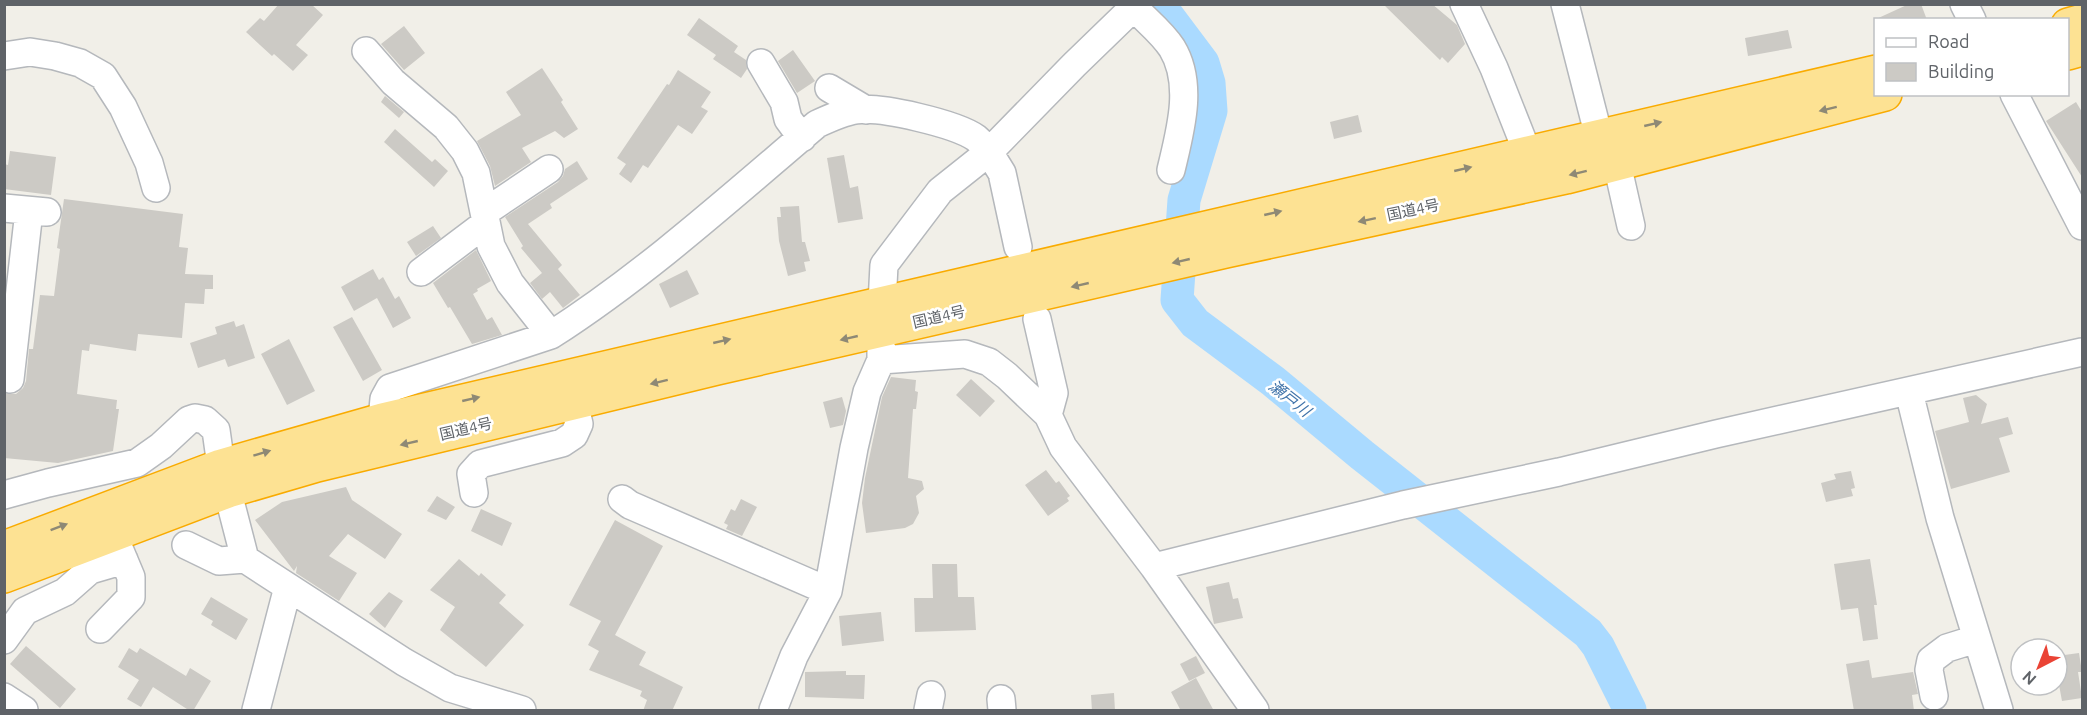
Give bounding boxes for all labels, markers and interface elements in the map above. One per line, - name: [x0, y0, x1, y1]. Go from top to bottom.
- legend: [1874, 18, 2069, 96]
- text: Road: [1928, 31, 1970, 51]
- text: Building: [1928, 61, 1994, 81]
- one-way arrow: [1819, 105, 1837, 114]
- one-way arrow: [1644, 119, 1662, 129]
- one-way arrow: [1454, 164, 1473, 173]
- one-way arrow: [1569, 169, 1588, 179]
- street label: 国道4号: [1385, 196, 1441, 223]
- one-way arrow: [1264, 208, 1283, 217]
- one-way arrow: [1358, 216, 1377, 225]
- one-way arrow: [1172, 257, 1191, 267]
- one-way arrow: [1070, 281, 1089, 290]
- street label: 国道4号: [911, 302, 967, 331]
- one-way arrow: [840, 333, 858, 343]
- one-way arrow: [713, 336, 732, 346]
- water label: 瀬戸川: [1266, 376, 1316, 421]
- one-way arrow: [650, 378, 668, 388]
- one-way arrow: [462, 394, 480, 404]
- street label: 国道4号: [438, 414, 494, 443]
- one-way arrow: [399, 439, 418, 449]
- one-way arrow: [253, 448, 271, 457]
- one-way arrow: [50, 522, 68, 531]
- north arrow: [2009, 637, 2069, 697]
- text: N: [2019, 667, 2039, 689]

